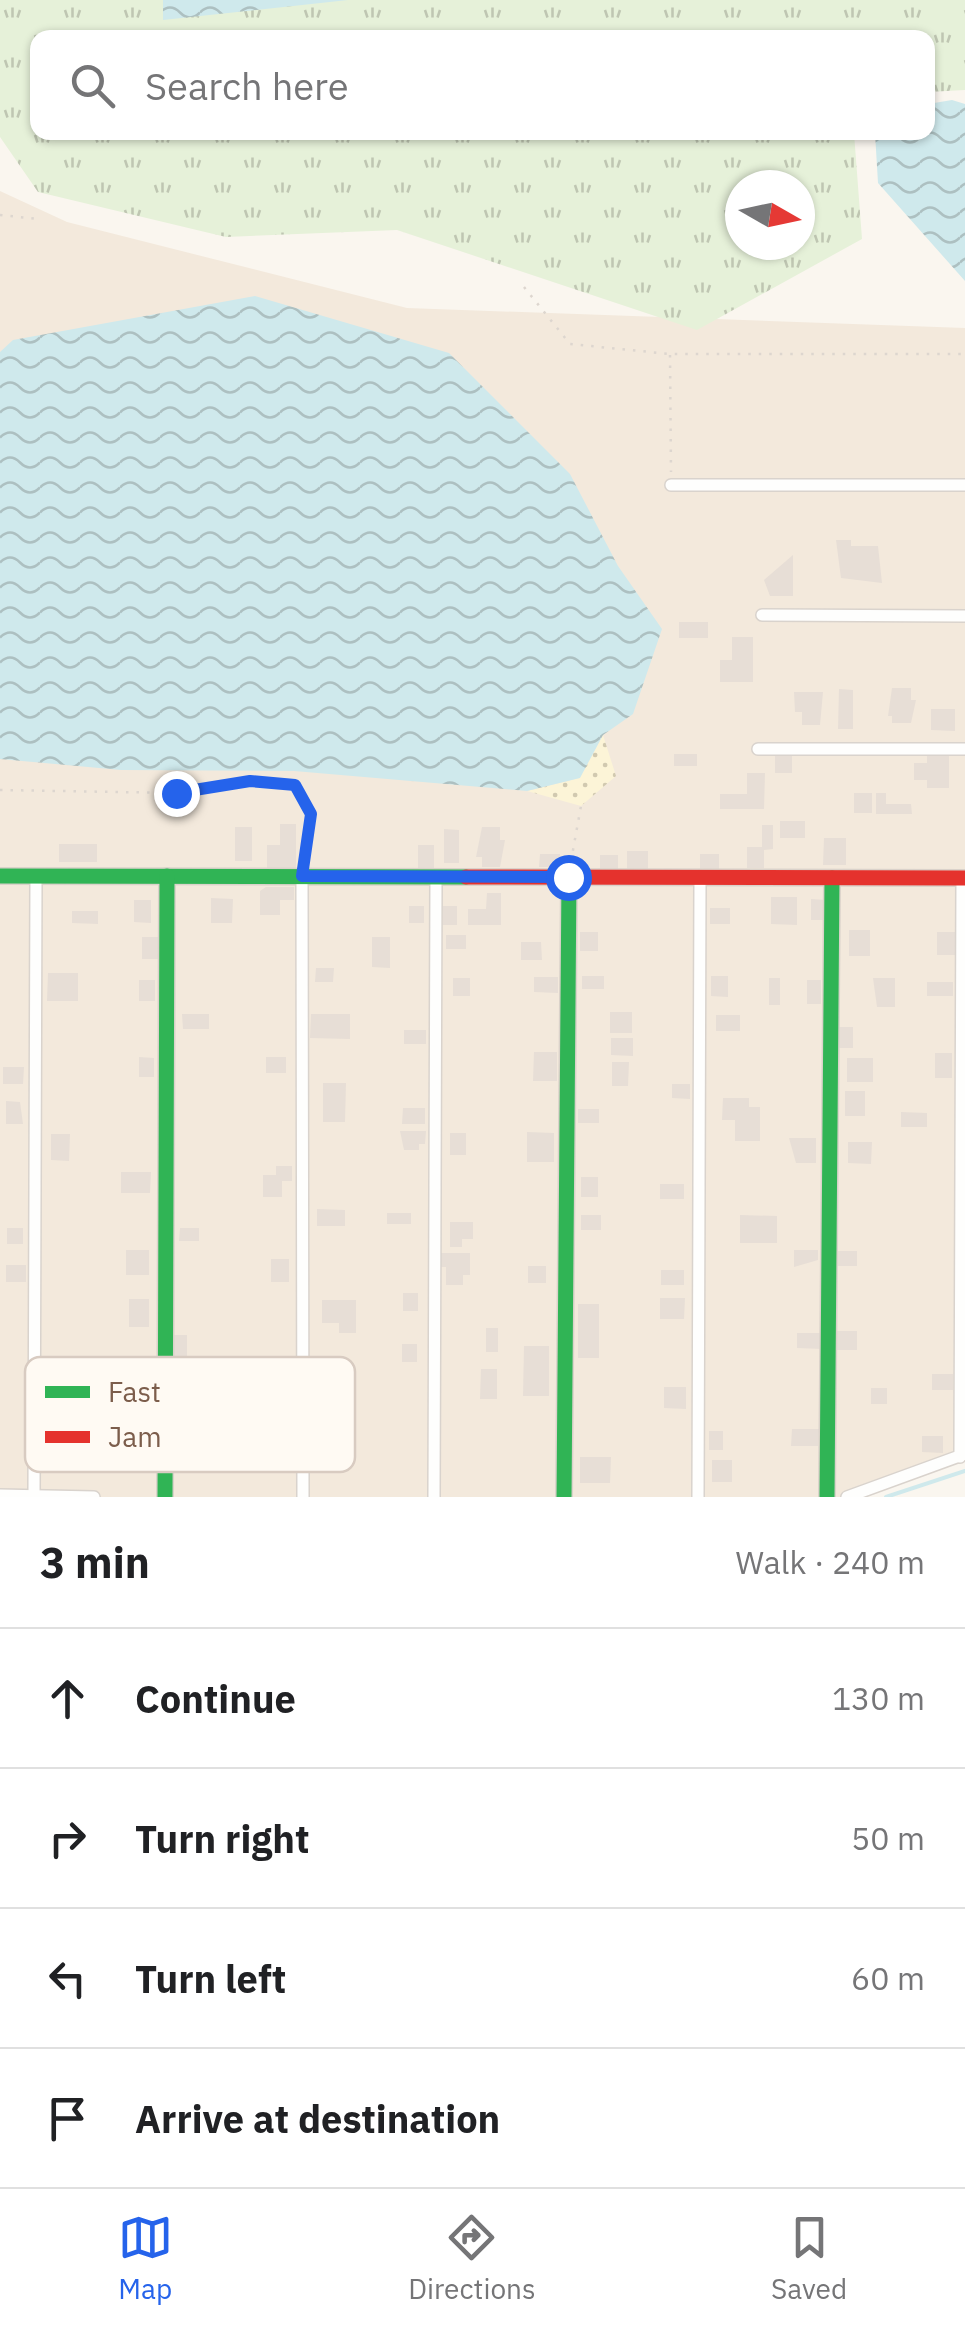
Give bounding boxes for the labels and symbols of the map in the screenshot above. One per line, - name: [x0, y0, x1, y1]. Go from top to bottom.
- north arrow: [725, 170, 815, 260]
- route end: [154, 771, 200, 817]
- route start: [546, 855, 592, 901]
- legend: [25, 1357, 355, 1472]
- text: Fast: [108, 1373, 161, 1410]
- text: Jam: [108, 1418, 162, 1455]

